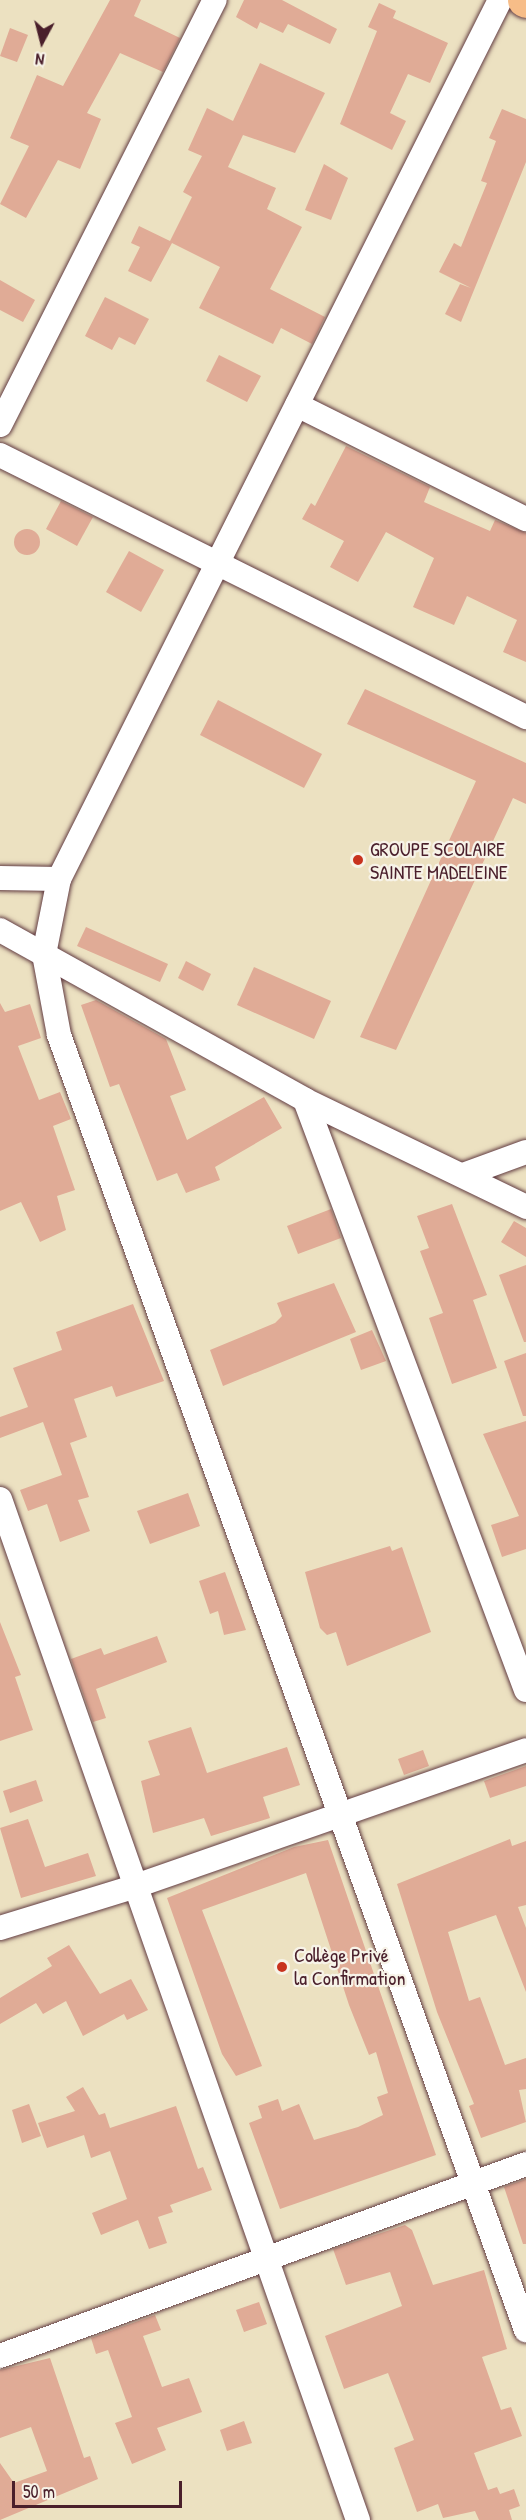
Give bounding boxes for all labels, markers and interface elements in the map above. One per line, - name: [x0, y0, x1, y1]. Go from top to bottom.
- north arrow: [12, 12, 72, 72]
- text: N: [34, 48, 45, 71]
- place label: GROUPE SCOLAIRE SAINTE MADELEINE: [370, 837, 508, 884]
- marker: GROUPE SCOLAIRE SAINTE MADELEINE: [351, 853, 365, 867]
- place label: Collège Privé la Confirmation: [294, 1943, 405, 1990]
- marker: Collège Privé la Confirmation: [275, 1960, 289, 1974]
- scale bar: [15, 2469, 184, 2507]
- text: 50 m: [23, 2479, 55, 2504]

